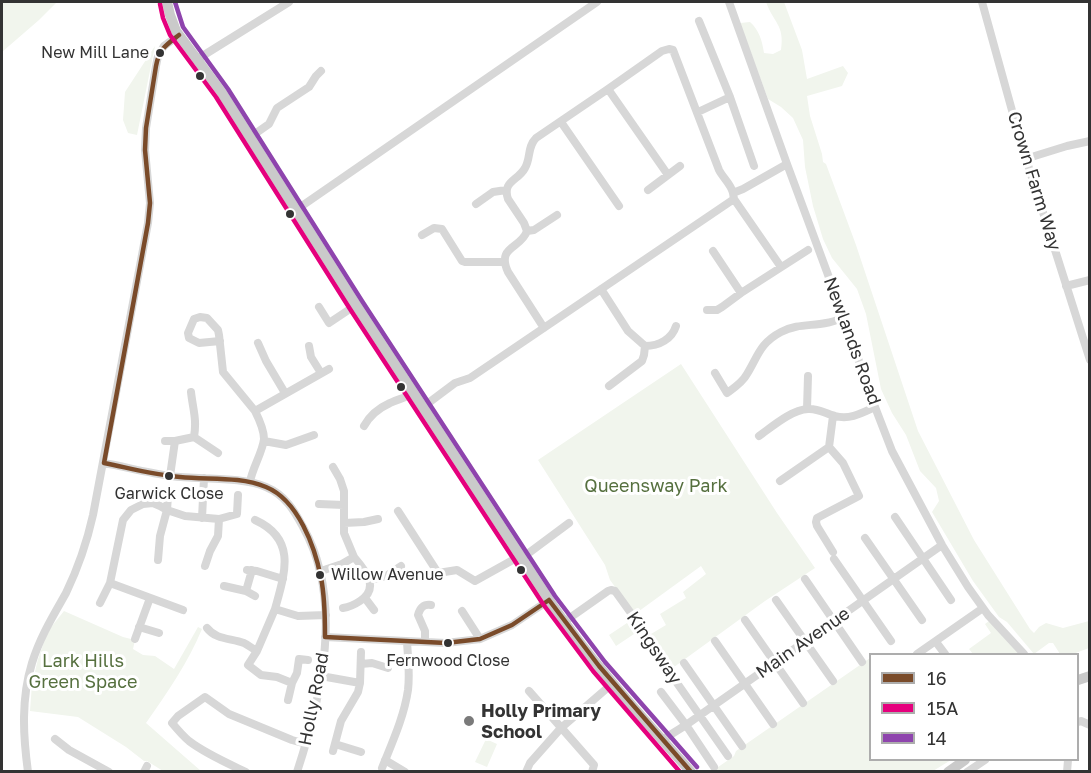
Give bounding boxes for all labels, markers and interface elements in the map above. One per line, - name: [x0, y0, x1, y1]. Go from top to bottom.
- place label: New Mill Lane: [41, 43, 149, 63]
- marker: New Mill Lane: [154, 47, 166, 59]
- unlabelled marker: [194, 70, 206, 82]
- street label: Crown Farm Way: [1003, 109, 1065, 253]
- unlabelled marker: [284, 208, 296, 220]
- street label: Newlands Road: [819, 274, 885, 408]
- unlabelled marker: [395, 381, 407, 393]
- marker: Garwick Close: [163, 470, 175, 482]
- park label: Queensway Park: [584, 475, 728, 497]
- place label: Garwick Close: [114, 484, 224, 504]
- unlabelled marker: [515, 564, 527, 576]
- place label: Willow Avenue: [331, 565, 444, 585]
- marker: Willow Avenue: [314, 569, 326, 581]
- street label: Main Avenue: [752, 603, 854, 683]
- street label: Kingsway: [622, 608, 686, 688]
- marker: Fernwood Close: [442, 637, 454, 649]
- park label: Lark Hills Green Space: [29, 650, 137, 692]
- street label: Holly Road: [294, 651, 334, 747]
- place label: Fernwood Close: [386, 651, 510, 671]
- legend: [869, 653, 1079, 761]
- text: 16: [927, 667, 947, 689]
- text: 15A: [927, 697, 958, 719]
- place label: Holly Primary School: [481, 700, 601, 742]
- marker: Holly Primary School: [462, 714, 476, 728]
- text: 14: [927, 727, 947, 749]

